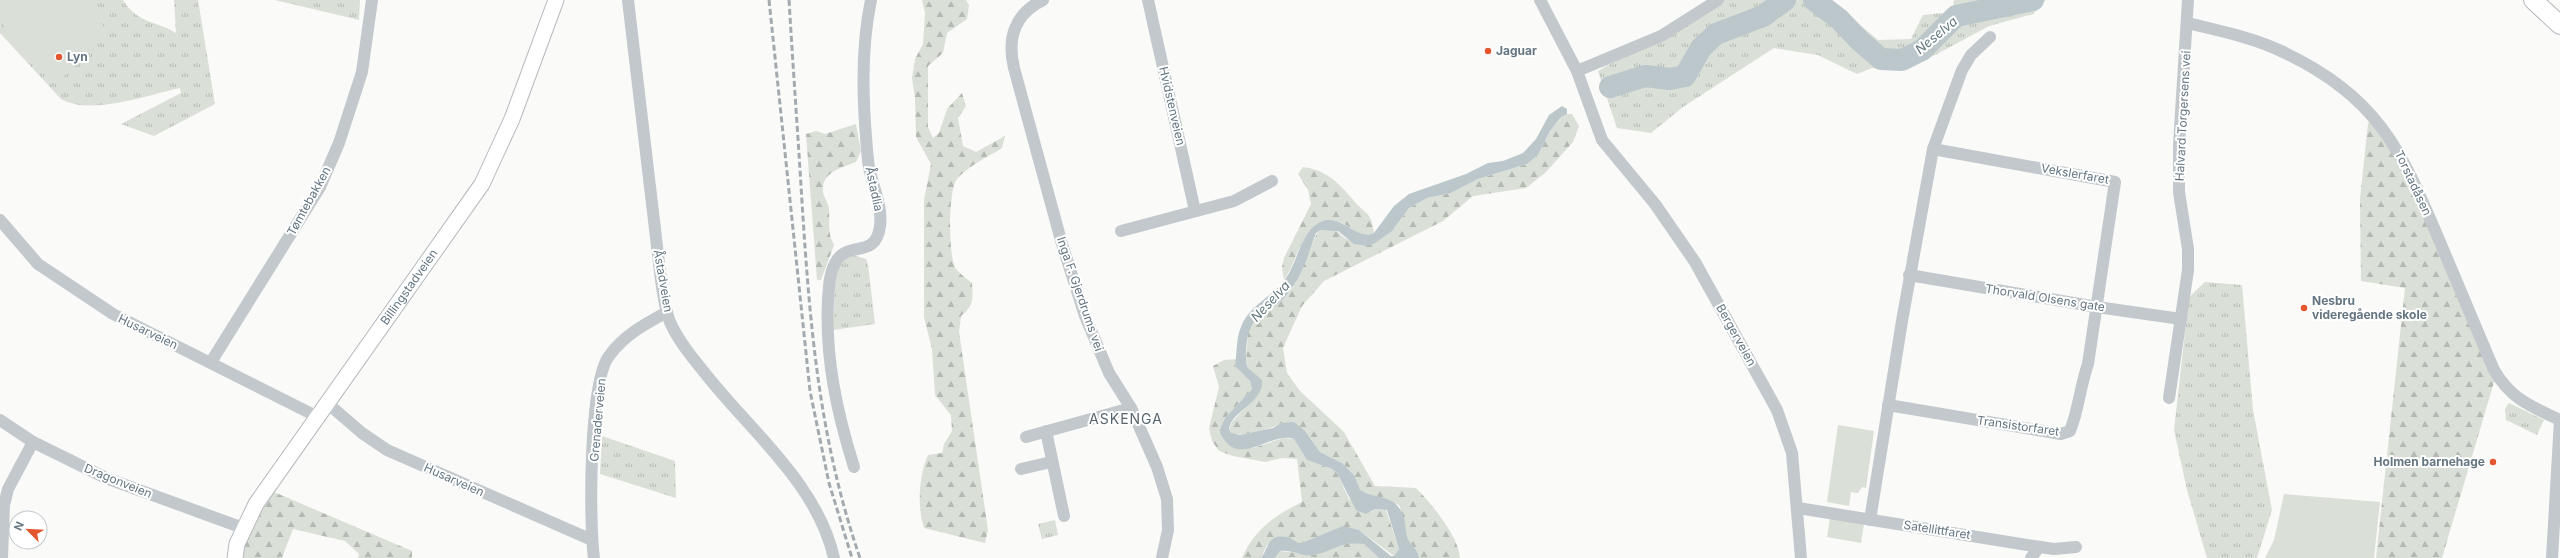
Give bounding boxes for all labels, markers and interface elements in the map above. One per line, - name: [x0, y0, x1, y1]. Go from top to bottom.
- water label: Neselva: [1912, 13, 1960, 57]
- place label: Jaguar: [1496, 43, 1537, 58]
- marker: Jaguar: [1483, 46, 1493, 56]
- place label: Lyn: [67, 49, 88, 64]
- street label: Halvard Torgersens vei: [2172, 50, 2193, 182]
- marker: Lyn: [54, 52, 64, 62]
- street label: Hvidstenveien: [1156, 65, 1189, 147]
- street label: Torstadåsen: [2392, 148, 2435, 218]
- street label: Vekslerfaret: [2040, 160, 2110, 187]
- street label: Tømtebakken: [283, 164, 334, 238]
- street label: Åstadlia: [862, 165, 887, 213]
- street label: Inga F. Gjerdrums vei: [1054, 235, 1107, 353]
- street label: Billingstadveien: [377, 246, 441, 327]
- street label: Åstadveien: [651, 248, 676, 313]
- water label: Neselva: [1247, 277, 1293, 325]
- street label: Thorvald Olsens gate: [1984, 281, 2106, 314]
- place label: Nesbru videregående skole: [2312, 293, 2427, 322]
- street label: Bergerveien: [1713, 301, 1760, 368]
- marker: Nesbru videregående skole: [2299, 303, 2309, 313]
- street label: Husarveien: [116, 311, 180, 352]
- street label: Grenaderveien: [586, 378, 609, 462]
- district label: ASKENGA: [1089, 410, 1163, 427]
- street label: Transistorfaret: [1976, 412, 2060, 439]
- place label: Holmen barnehage: [2374, 454, 2485, 469]
- marker: Holmen barnehage: [2488, 457, 2498, 467]
- street label: Dragonveien: [82, 460, 154, 501]
- street label: Husarveien: [422, 460, 487, 499]
- north arrow: [8, 510, 48, 550]
- street label: Satellittfaret: [1903, 517, 1972, 542]
- text: N: [11, 519, 27, 533]

